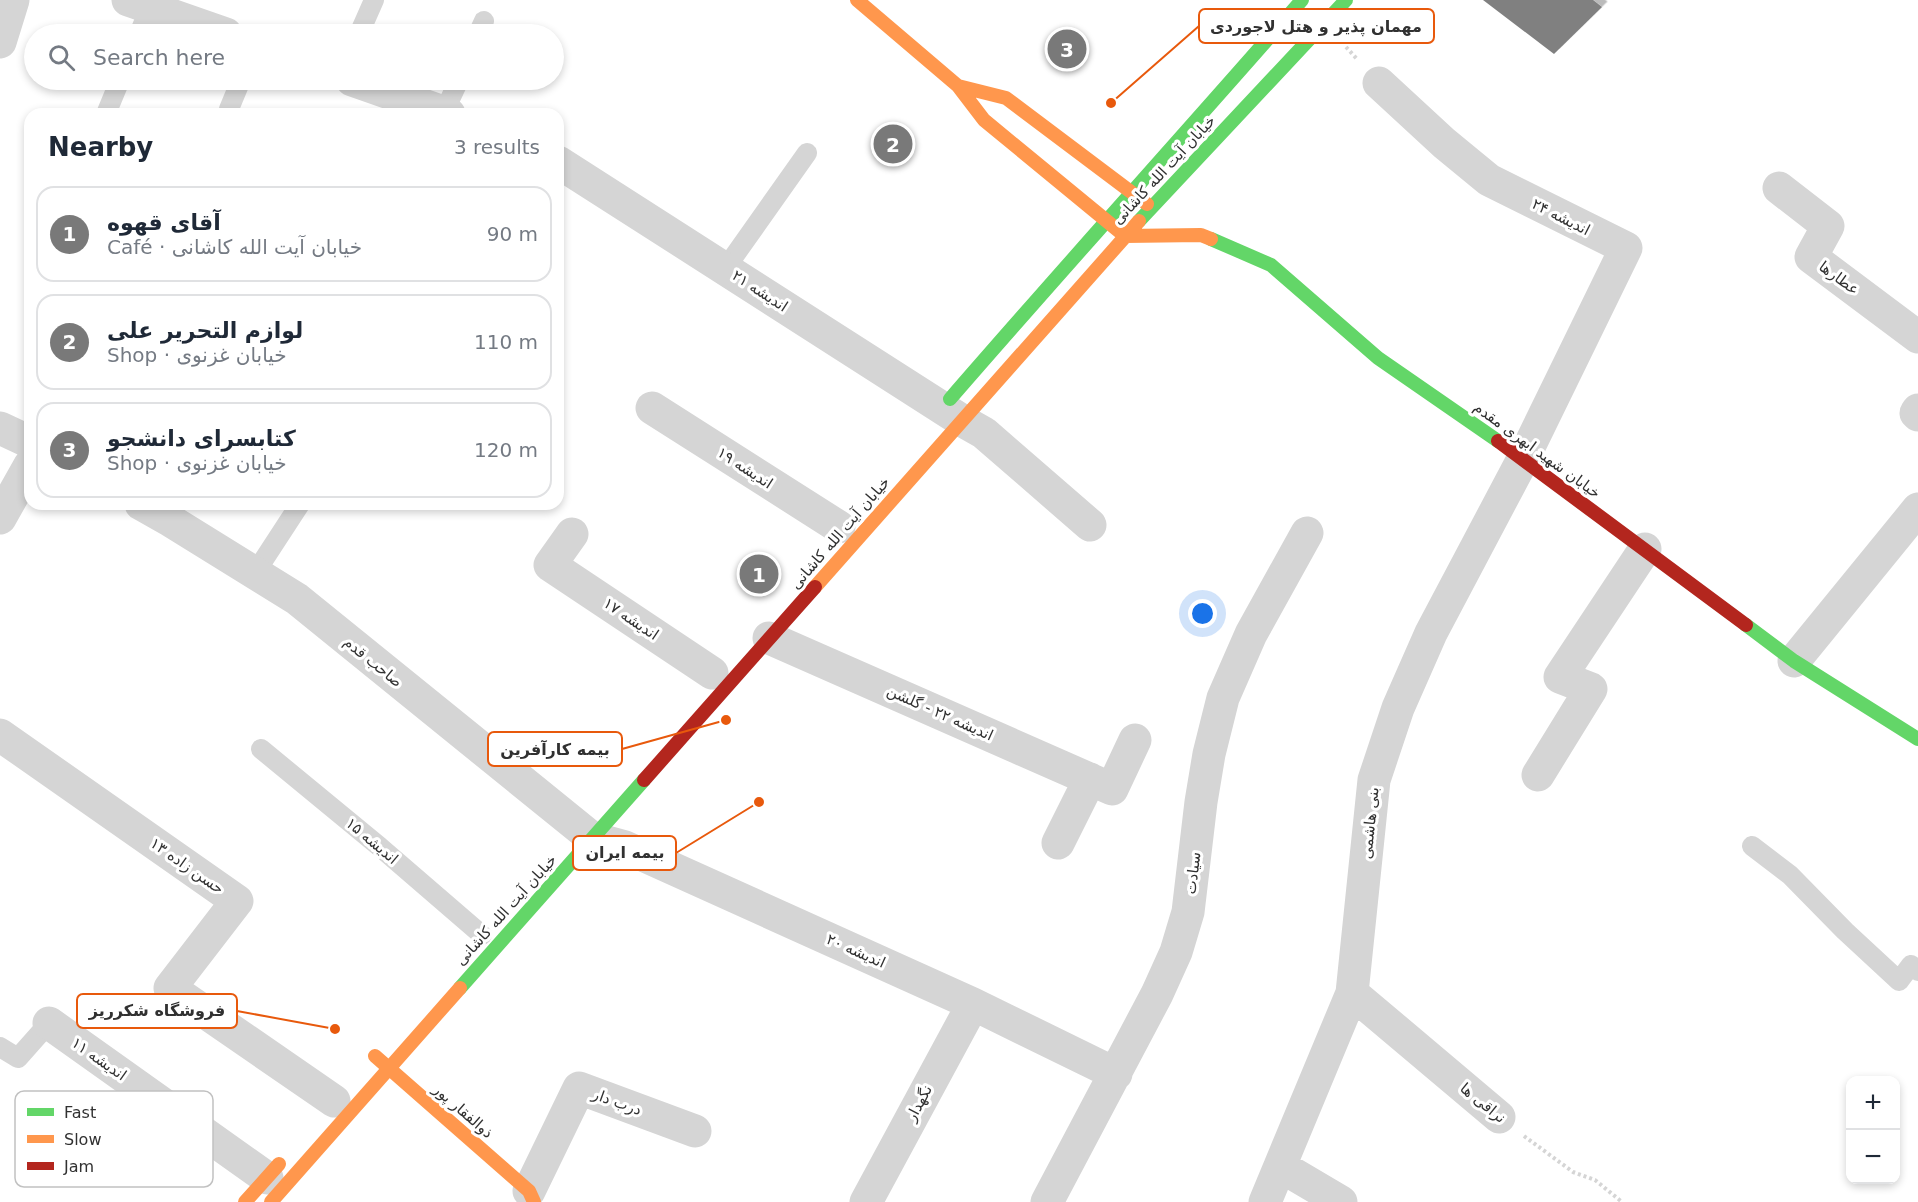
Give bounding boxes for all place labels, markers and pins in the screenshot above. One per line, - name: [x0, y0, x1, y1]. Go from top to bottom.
- callout: مهمان پذیر و هتل لاجوردی: [1199, 9, 1434, 43]
- pin: 3: [1048, 26, 1086, 72]
- pin: 2: [874, 122, 912, 166]
- pin: 1: [740, 552, 778, 596]
- callout: بیمه کارآفرین: [488, 732, 622, 766]
- callout: بیمه ایران: [573, 836, 676, 870]
- callout: فروشگاه شکرریز: [77, 994, 237, 1028]

